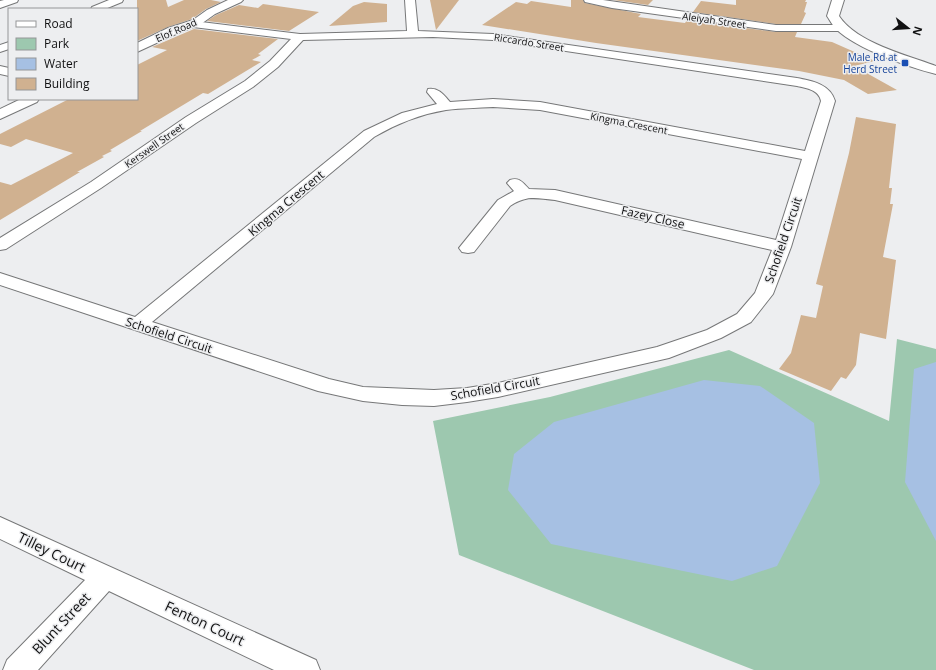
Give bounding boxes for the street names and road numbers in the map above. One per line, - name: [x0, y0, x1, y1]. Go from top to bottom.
- street label: Aleiyah Street: [681, 9, 747, 31]
- street label: Elof Road: [153, 15, 199, 45]
- street label: Riccardo Street: [493, 30, 565, 55]
- street label: Kingma Crescent: [589, 109, 669, 137]
- street label: Kerswell Street: [122, 119, 187, 171]
- street label: Kingma Crescent: [244, 166, 328, 240]
- street label: Schofield Circuit: [760, 195, 806, 285]
- street label: Fazey Close: [620, 201, 687, 233]
- street label: Schofield Circuit: [124, 313, 214, 357]
- street label: Schofield Circuit: [449, 372, 541, 404]
- street label: Tilley Court: [15, 527, 89, 577]
- street label: Blunt Street: [28, 588, 94, 658]
- street label: Fenton Court: [162, 596, 248, 650]

